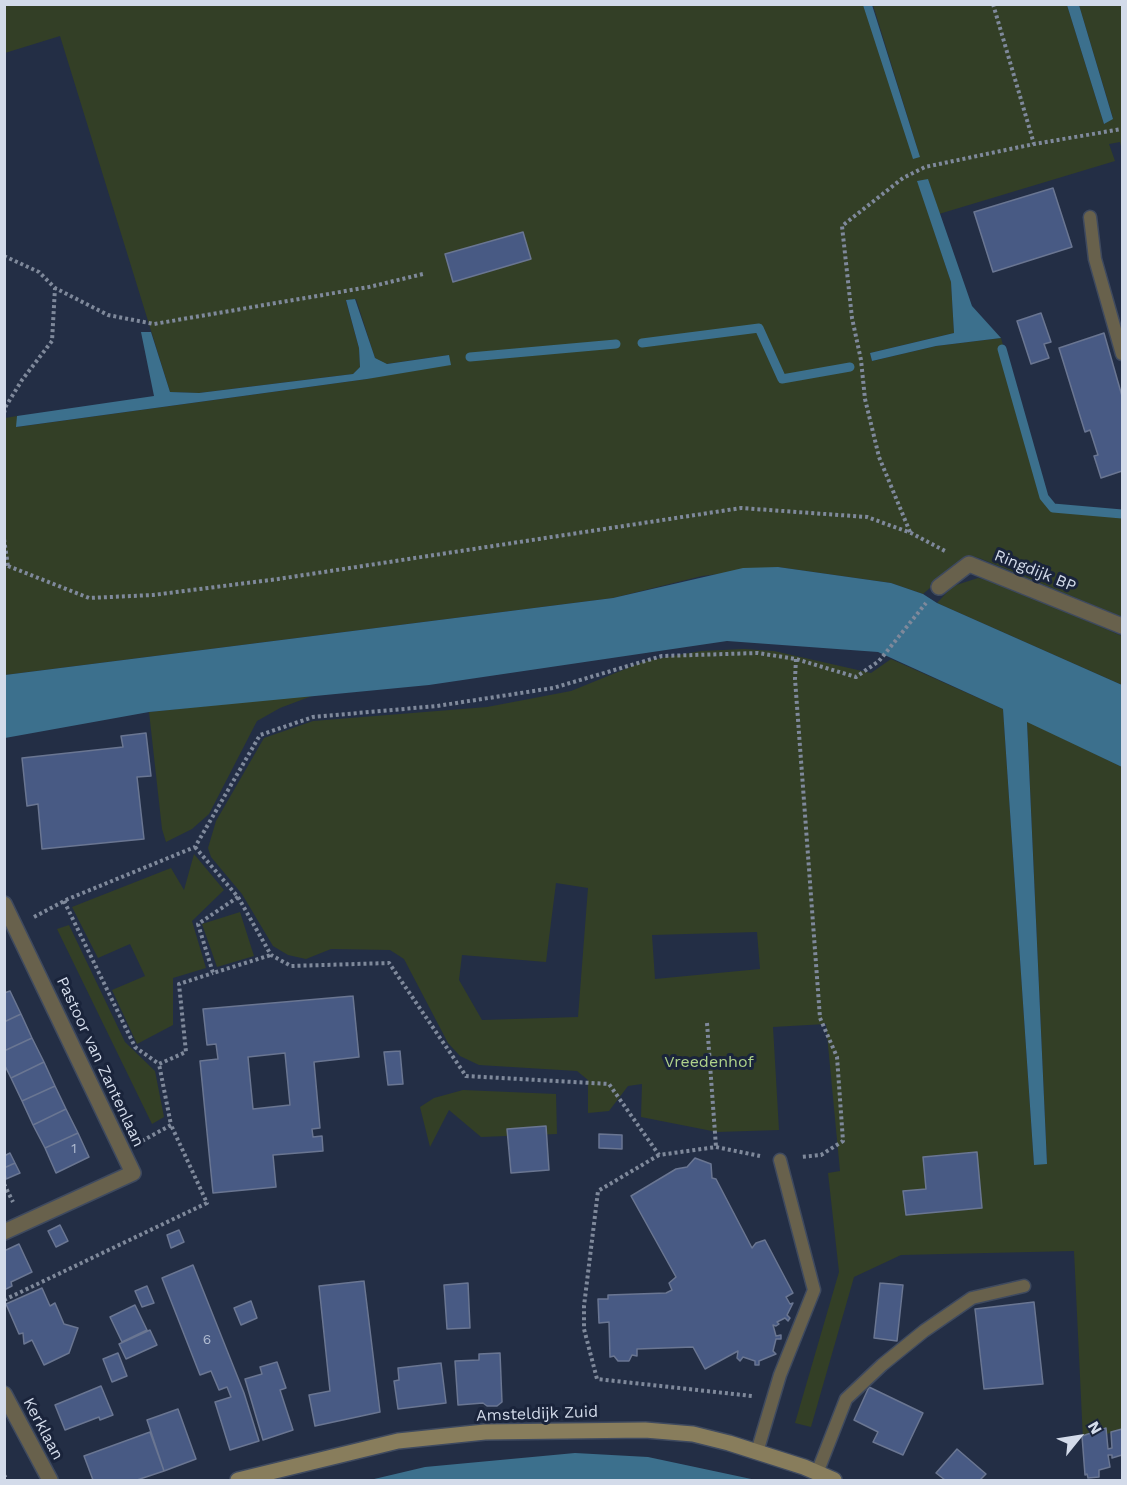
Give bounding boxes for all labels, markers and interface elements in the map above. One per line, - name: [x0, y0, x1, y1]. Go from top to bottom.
- street label: Ringdijk BP: [991, 546, 1079, 596]
- street label: Pastoor van Zantenlaan: [52, 974, 148, 1150]
- park label: Vreedenhof: [664, 1052, 754, 1072]
- house number: 1: [71, 1141, 77, 1157]
- house number: 6: [203, 1332, 211, 1348]
- street label: Kerklaan: [19, 1395, 67, 1463]
- street label: Amsteldijk Zuid: [476, 1402, 598, 1426]
- north arrow: [1049, 1407, 1109, 1467]
- text: N: [1084, 1418, 1106, 1438]

